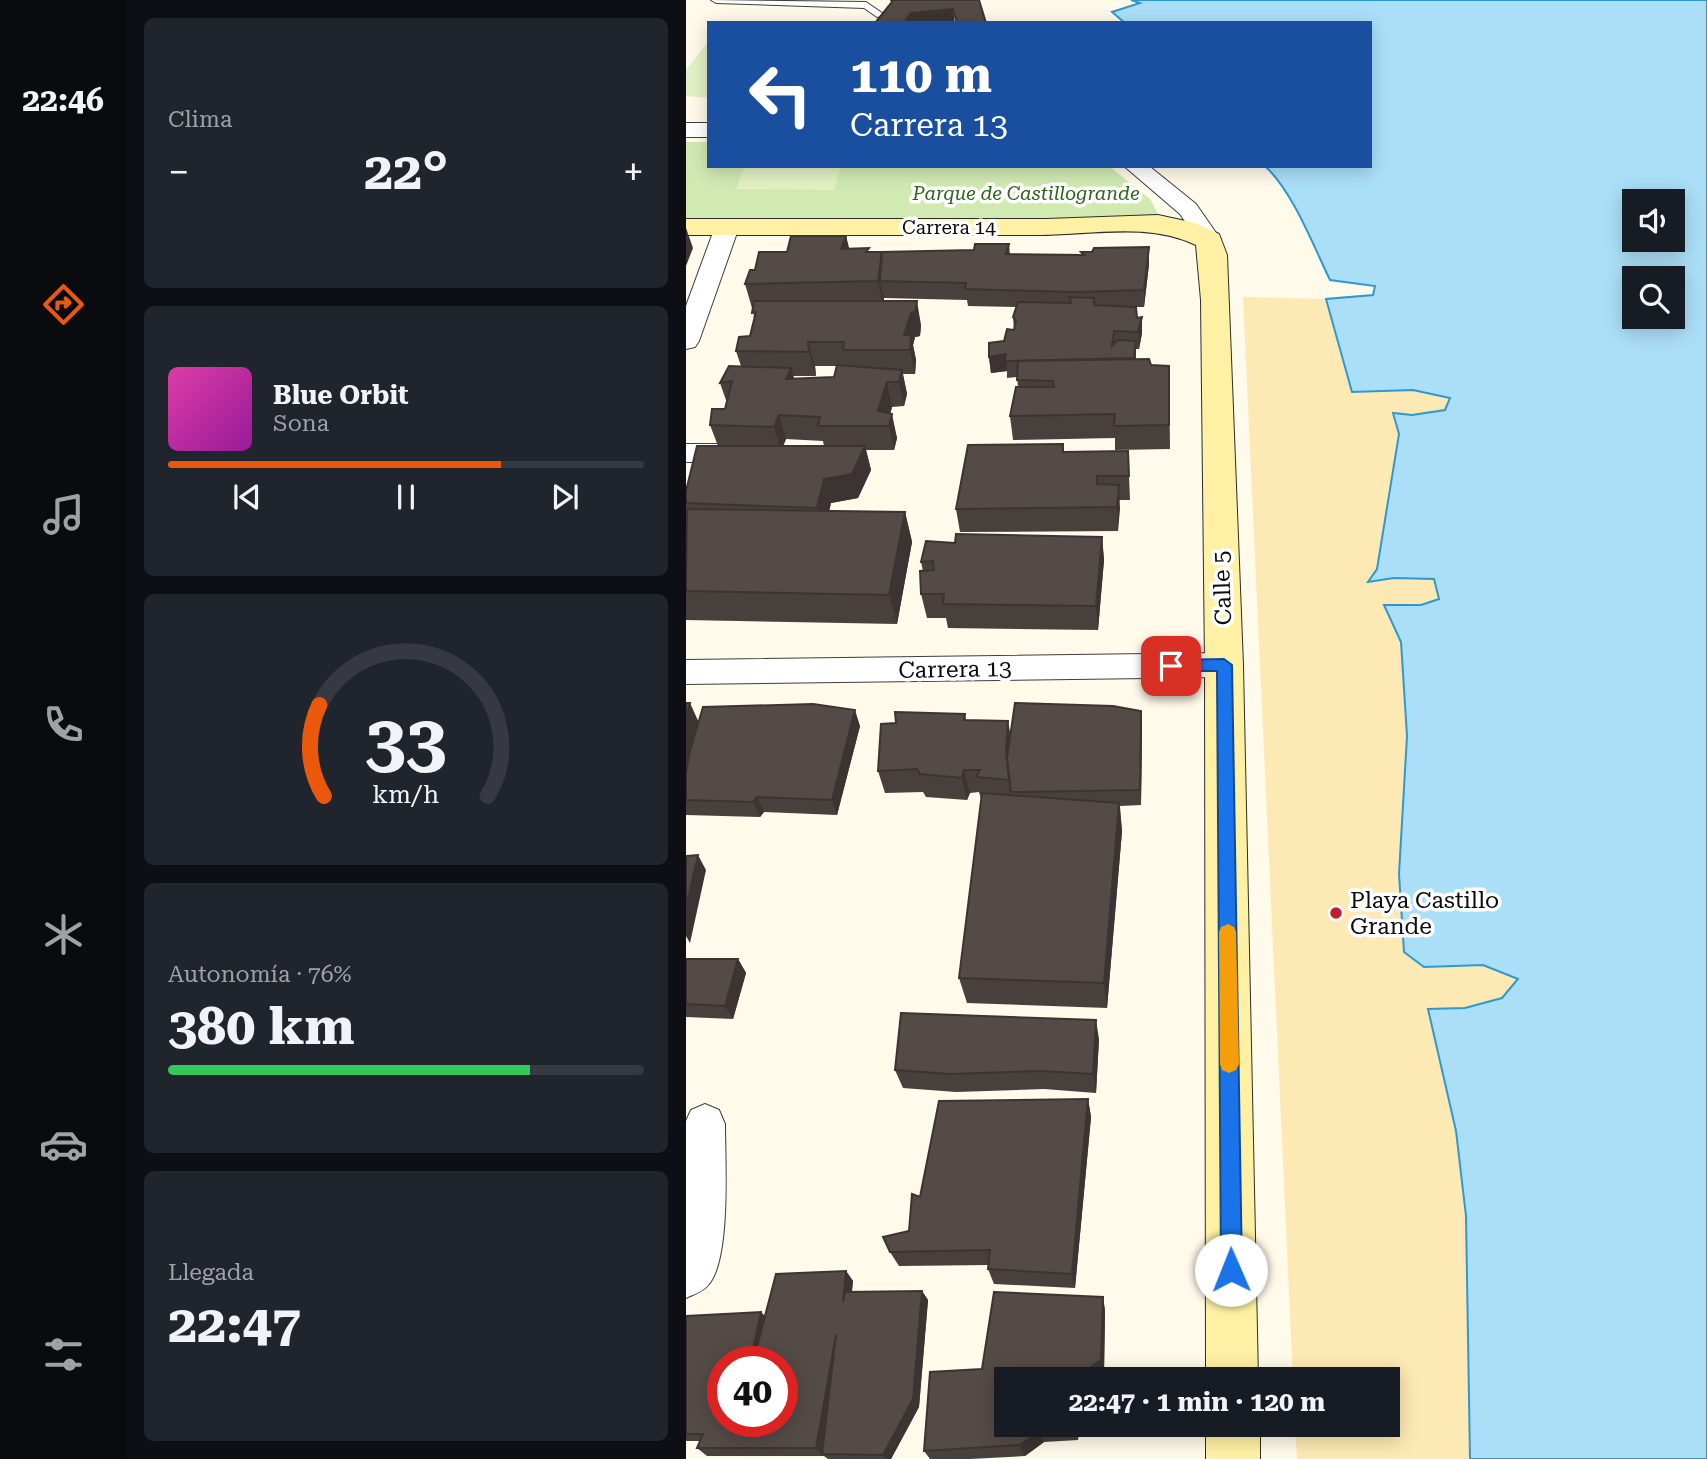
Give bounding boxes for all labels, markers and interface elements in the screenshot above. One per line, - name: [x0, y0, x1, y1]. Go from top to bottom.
- text: 110 m: [850, 47, 992, 104]
- icon: left: [735, 49, 826, 140]
- text: 22:46: [22, 81, 104, 119]
- text: Clima: [168, 106, 232, 133]
- text: Carrera 13: [850, 106, 1008, 144]
- text: 22°: [364, 141, 448, 202]
- text: −: [168, 150, 189, 194]
- text: +: [623, 150, 644, 194]
- park label: Parque de Castillogrande: [912, 182, 1140, 205]
- map controls: [1622, 189, 1685, 329]
- button: sound: [1622, 189, 1685, 252]
- street label: Carrera 14: [902, 216, 996, 239]
- button: search: [1622, 266, 1685, 329]
- icon: directions: [39, 280, 88, 329]
- text: Blue Orbit: [273, 380, 409, 410]
- text: Sona: [273, 410, 329, 437]
- icon: previous: [228, 478, 266, 516]
- icon: pause: [387, 478, 425, 516]
- icon: next: [546, 478, 584, 516]
- icon: music: [39, 490, 88, 539]
- street label: Calle 5: [1208, 550, 1237, 626]
- pin: [1141, 636, 1201, 696]
- icon: arrive: [1152, 647, 1190, 685]
- street label: Carrera 13: [898, 655, 1012, 684]
- text: 33: [365, 699, 447, 784]
- icon: phone: [39, 700, 88, 749]
- text: km/h: [373, 779, 439, 808]
- place label: Playa Castillo Grande: [1350, 887, 1499, 940]
- marker: Playa Castillo Grande: [1328, 905, 1344, 921]
- icon: climate: [39, 910, 88, 959]
- text: Autonomía · 76%: [168, 961, 352, 988]
- text: 380 km: [168, 996, 355, 1057]
- icon: car: [39, 1120, 88, 1169]
- position arrow: [1194, 1233, 1268, 1307]
- text: Llegada: [168, 1259, 254, 1286]
- text: 22:47: [168, 1294, 301, 1355]
- icon: filters: [39, 1330, 88, 1379]
- speed limit sign: 40: [707, 1346, 798, 1437]
- text: 22:47 · 1 min · 120 m: [1069, 1387, 1325, 1417]

